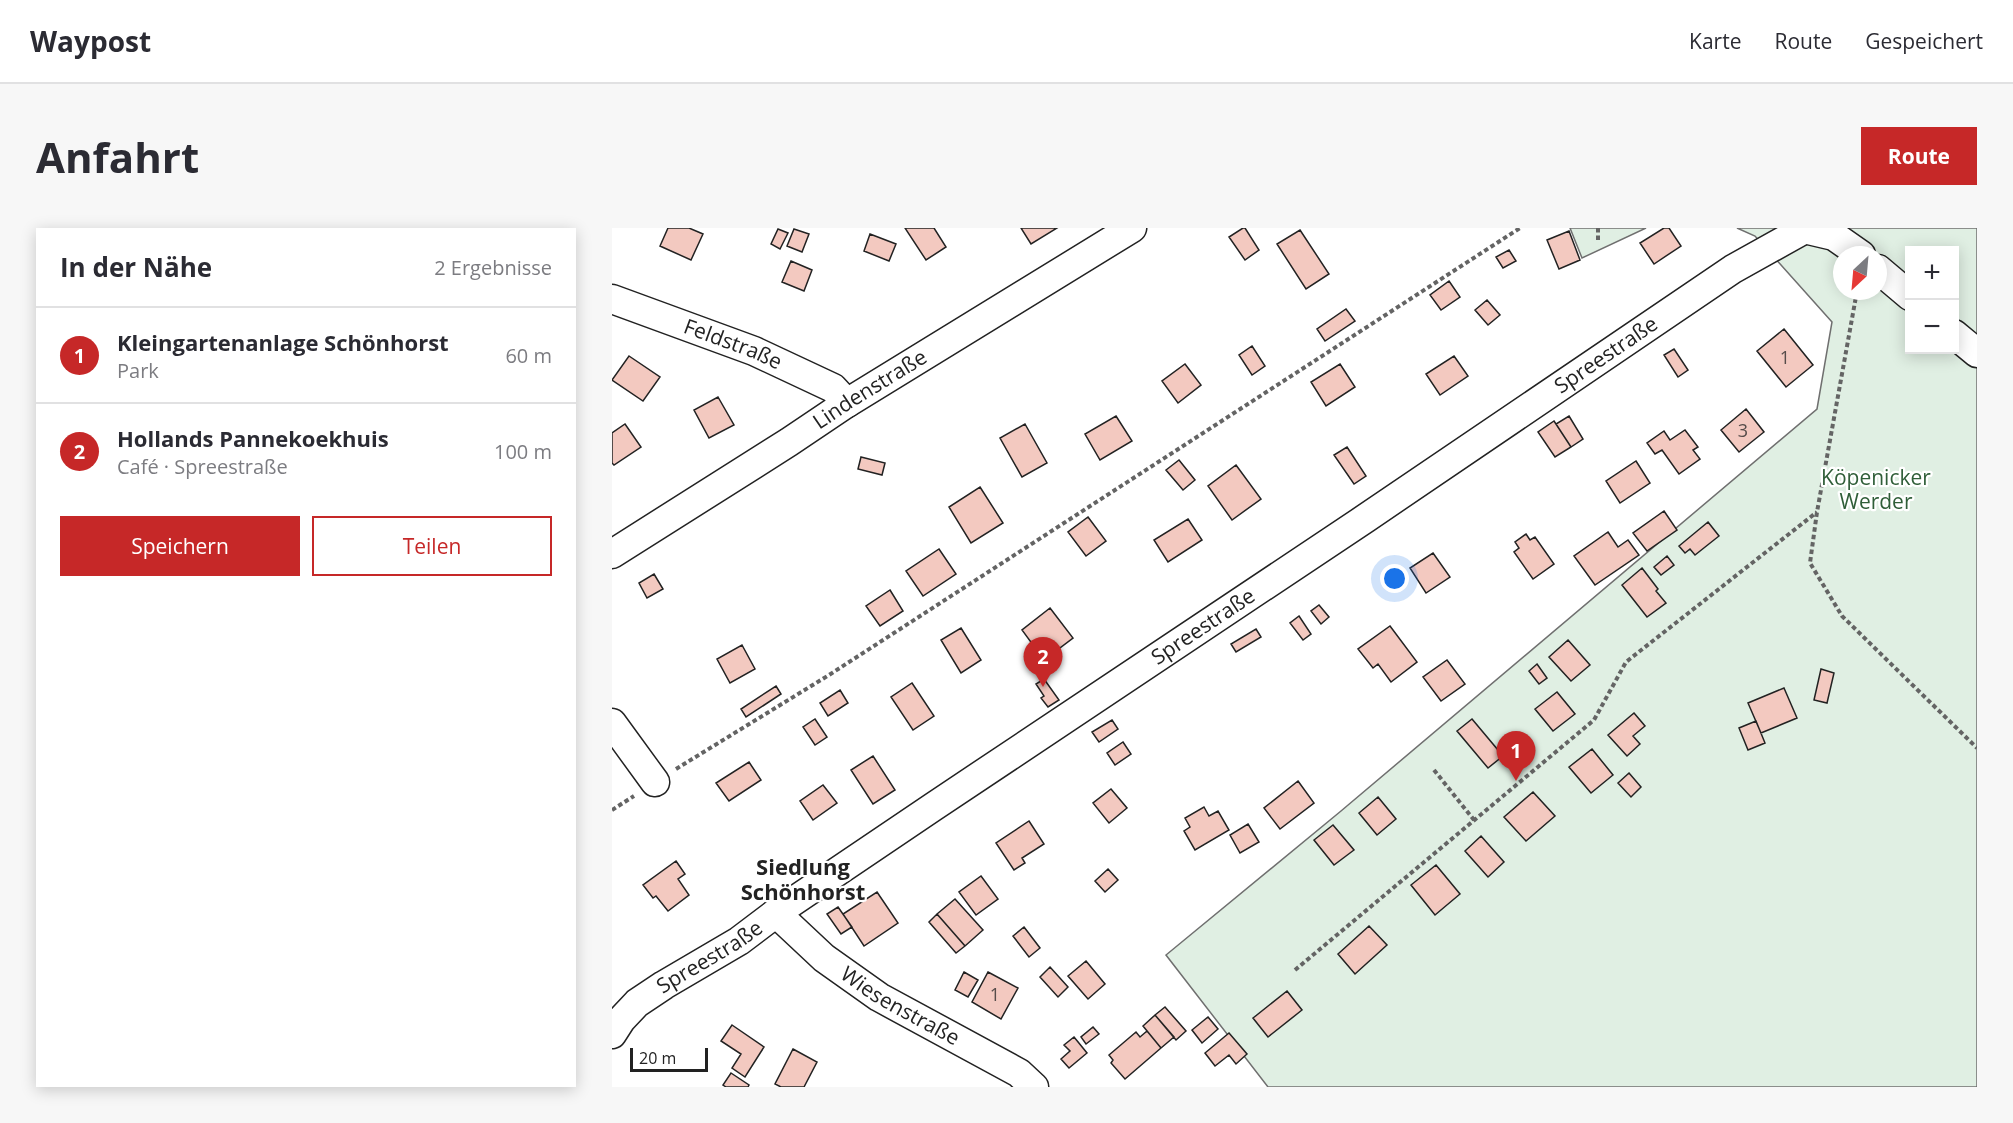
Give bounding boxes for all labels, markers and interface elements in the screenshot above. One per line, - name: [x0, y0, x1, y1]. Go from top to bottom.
- text: Waypost: [30, 22, 151, 60]
- text: Karte: [1689, 27, 1741, 55]
- text: Route: [1774, 27, 1832, 55]
- text: Gespeichert: [1865, 27, 1983, 55]
- button: Route: [1861, 127, 1977, 185]
- text: Anfahrt: [36, 128, 199, 185]
- north arrow: [1833, 246, 1887, 300]
- map controls: [1905, 246, 1959, 354]
- button: +: [1905, 246, 1959, 300]
- text: In der Nähe: [60, 249, 212, 285]
- text: 2 Ergebnisse: [434, 254, 552, 281]
- button: −: [1905, 300, 1959, 354]
- street label: Spreestraße: [1548, 309, 1663, 399]
- street label: Feldstraße: [680, 311, 787, 375]
- text: Kleingartenanlage Schönhorst: [117, 327, 449, 357]
- text: 1: [74, 342, 85, 369]
- text: 60 m: [505, 342, 552, 369]
- street label: Lindenstraße: [807, 342, 932, 435]
- house number: 1: [1780, 345, 1790, 369]
- text: Park: [117, 357, 159, 384]
- house number: 3: [1738, 418, 1748, 442]
- text: Hollands Pannekoekhuis: [117, 423, 389, 453]
- text: 2: [74, 438, 85, 465]
- text: 100 m: [494, 438, 552, 465]
- text: Café · Spreestraße: [117, 453, 288, 480]
- park label: Köpenicker Werder: [1821, 463, 1931, 515]
- button: Speichern: [60, 516, 300, 576]
- button: Teilen: [312, 516, 552, 576]
- your location: [1380, 564, 1409, 593]
- street label: Spreestraße: [1145, 581, 1260, 671]
- pin: 2: [1024, 638, 1062, 687]
- pin: 1: [1496, 732, 1536, 781]
- district label: Siedlung Schönhorst: [741, 851, 865, 906]
- street label: Spreestraße: [651, 913, 768, 999]
- street label: Wiesenstraße: [835, 959, 965, 1051]
- house number: 1: [990, 982, 1000, 1006]
- scale bar: [630, 1045, 708, 1072]
- text: 20 m: [639, 1047, 676, 1069]

